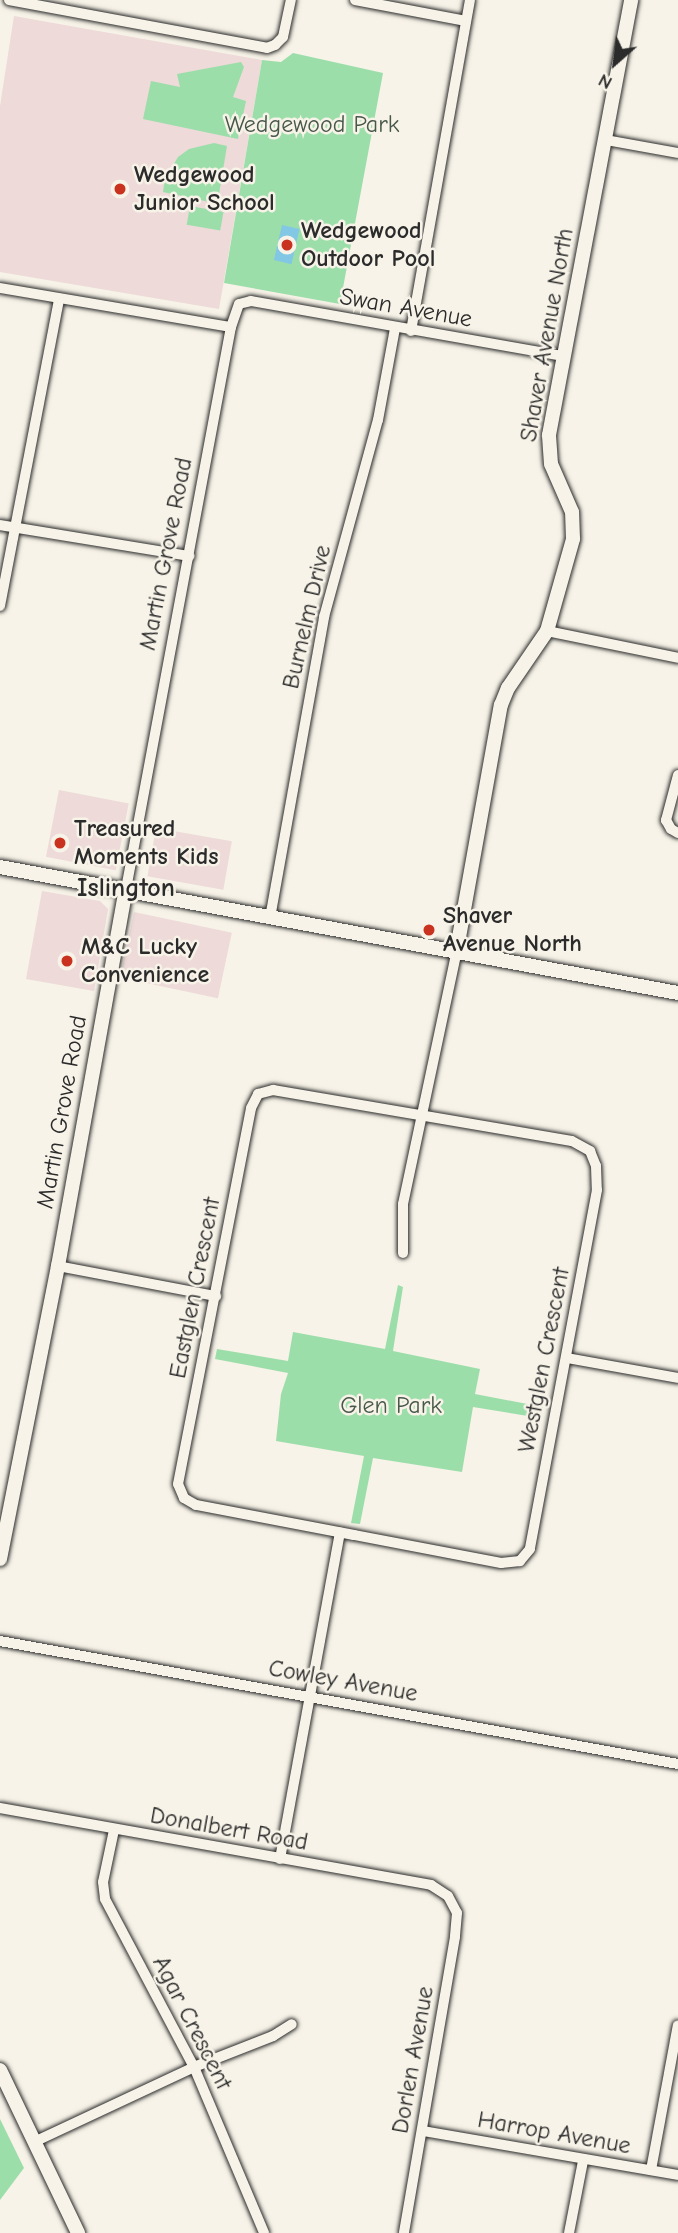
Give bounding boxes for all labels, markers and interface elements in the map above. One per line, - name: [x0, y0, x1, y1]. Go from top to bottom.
- north arrow: [580, 28, 650, 98]
- text: N: [595, 69, 616, 94]
- park label: Wedgewood Park: [225, 111, 399, 139]
- place label: Wedgewood Junior School: [134, 161, 275, 217]
- marker: Wedgewood Junior School: [112, 181, 128, 197]
- place label: Wedgewood Outdoor Pool: [301, 217, 435, 273]
- street label: Shaver Avenue North: [514, 226, 580, 444]
- marker: Wedgewood Outdoor Pool: [279, 237, 295, 253]
- street label: Swan Avenue: [338, 282, 474, 334]
- street label: Martin Grove Road: [133, 455, 199, 653]
- street label: Burnelm Drive: [276, 542, 338, 692]
- place label: Treasured Moments Kids: [74, 815, 218, 871]
- marker: Treasured Moments Kids: [52, 835, 68, 851]
- district label: Islington: [77, 873, 175, 905]
- place label: Shaver Avenue North: [443, 902, 582, 958]
- marker: Shaver Avenue North: [421, 922, 437, 938]
- place label: M&C Lucky Convenience: [81, 933, 209, 989]
- marker: M&C Lucky Convenience: [59, 953, 75, 969]
- street label: Martin Grove Road: [31, 1013, 93, 1211]
- street label: Eastglen Crescent: [163, 1195, 227, 1381]
- street label: Westglen Crescent: [512, 1265, 576, 1455]
- park label: Glen Park: [340, 1392, 442, 1420]
- street label: Cowley Avenue: [266, 1654, 420, 1708]
- street label: Donalbert Road: [148, 1801, 310, 1857]
- street label: Agar Crescent: [146, 1951, 238, 2095]
- street label: Dorlen Avenue: [386, 1984, 440, 2136]
- street label: Harrop Avenue: [475, 2105, 633, 2161]

